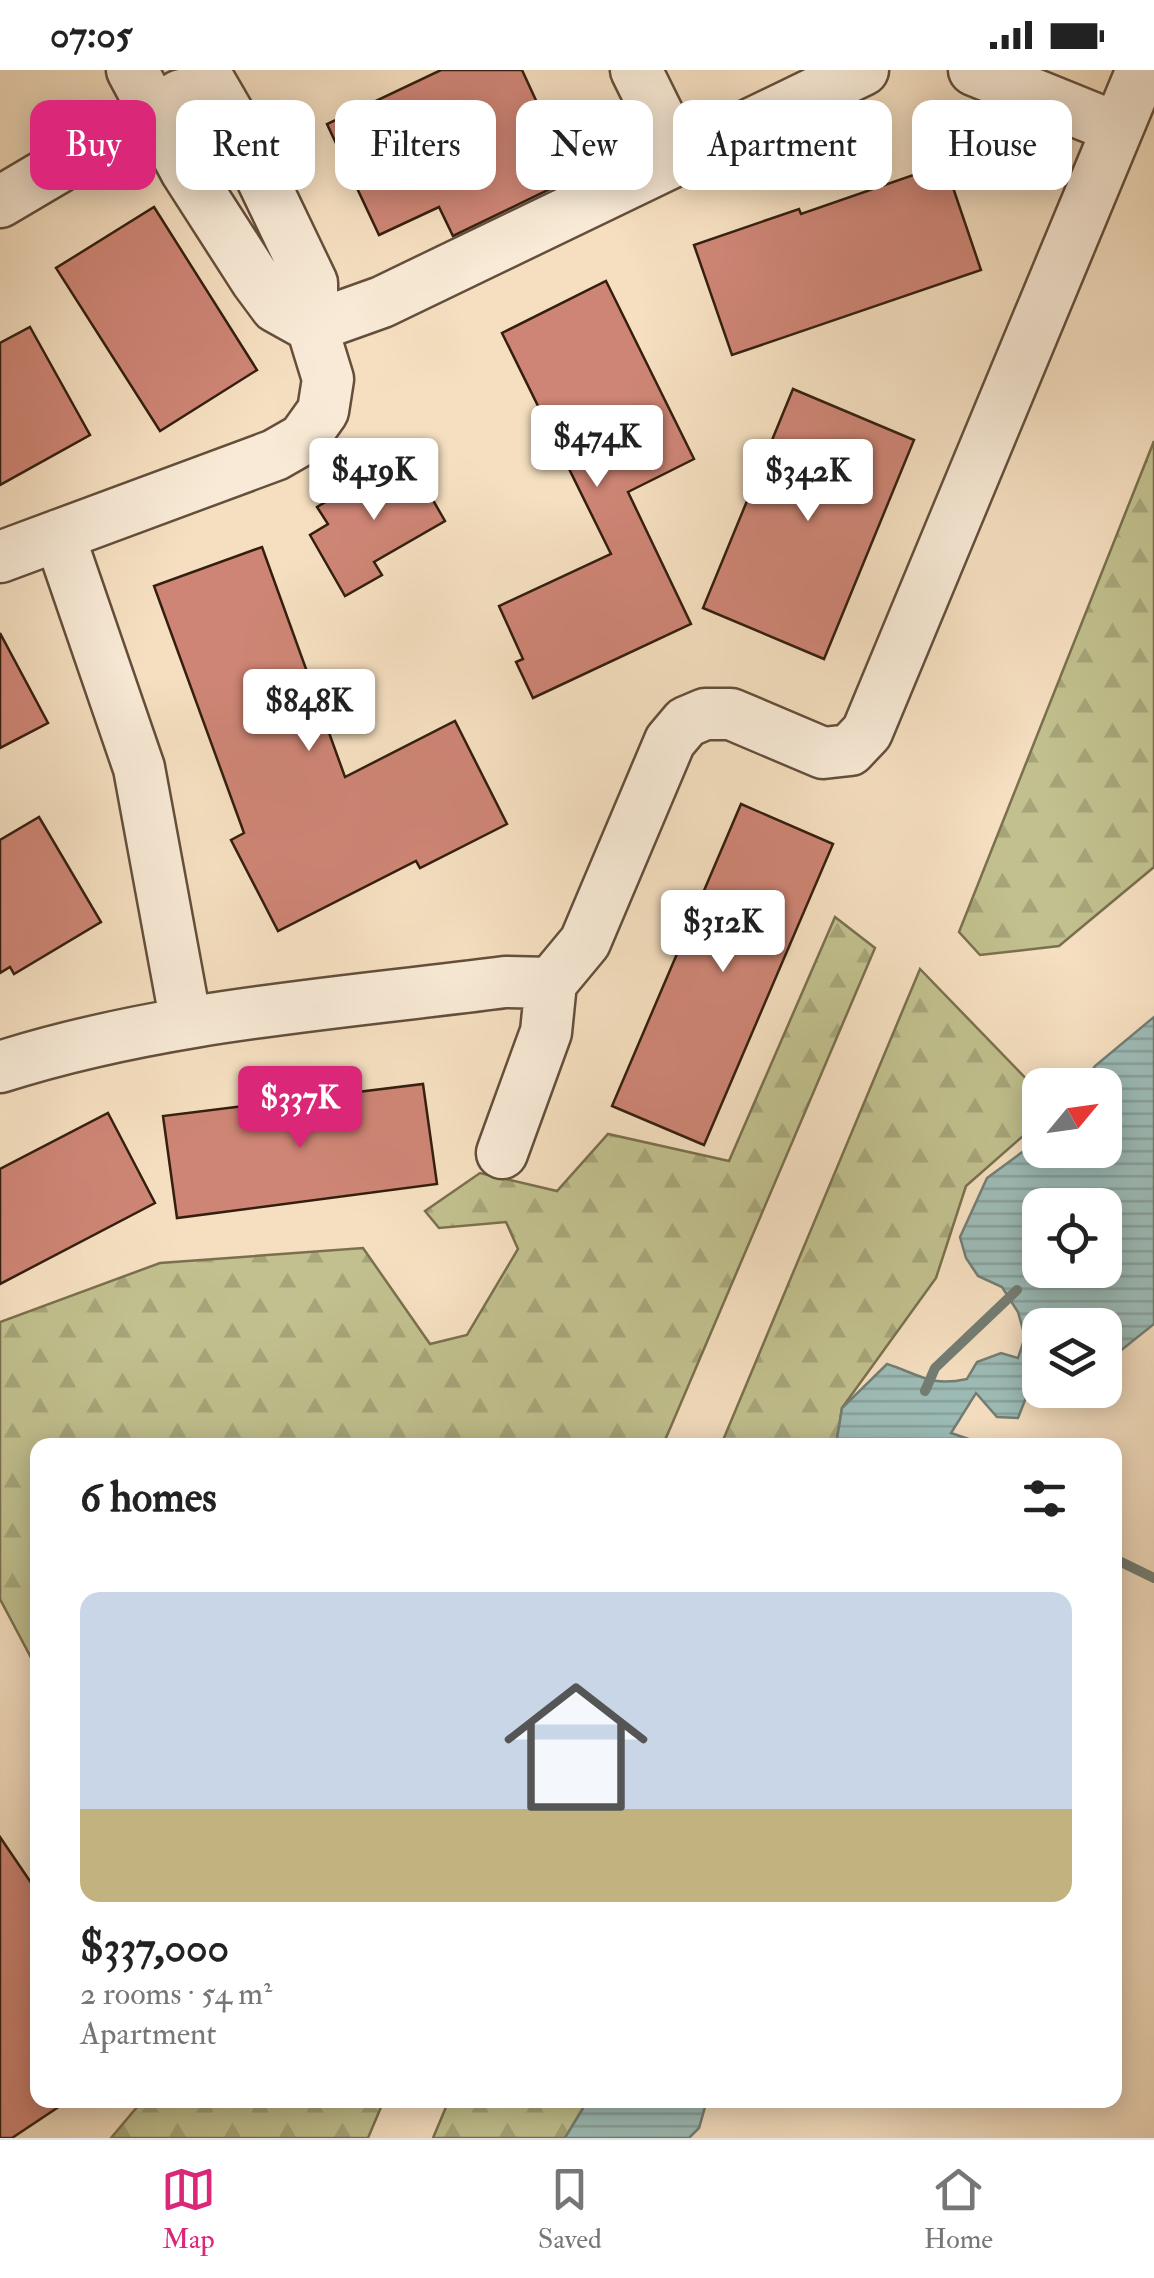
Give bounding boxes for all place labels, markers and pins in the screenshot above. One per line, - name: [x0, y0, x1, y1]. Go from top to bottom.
- pin: $474K: [527, 405, 667, 490]
- pin: $419K: [304, 438, 444, 523]
- pin: $342K: [738, 439, 878, 524]
- pin: $848K: [239, 669, 379, 754]
- pin: $312K: [653, 890, 793, 975]
- pin: $337K: [230, 1066, 370, 1151]

